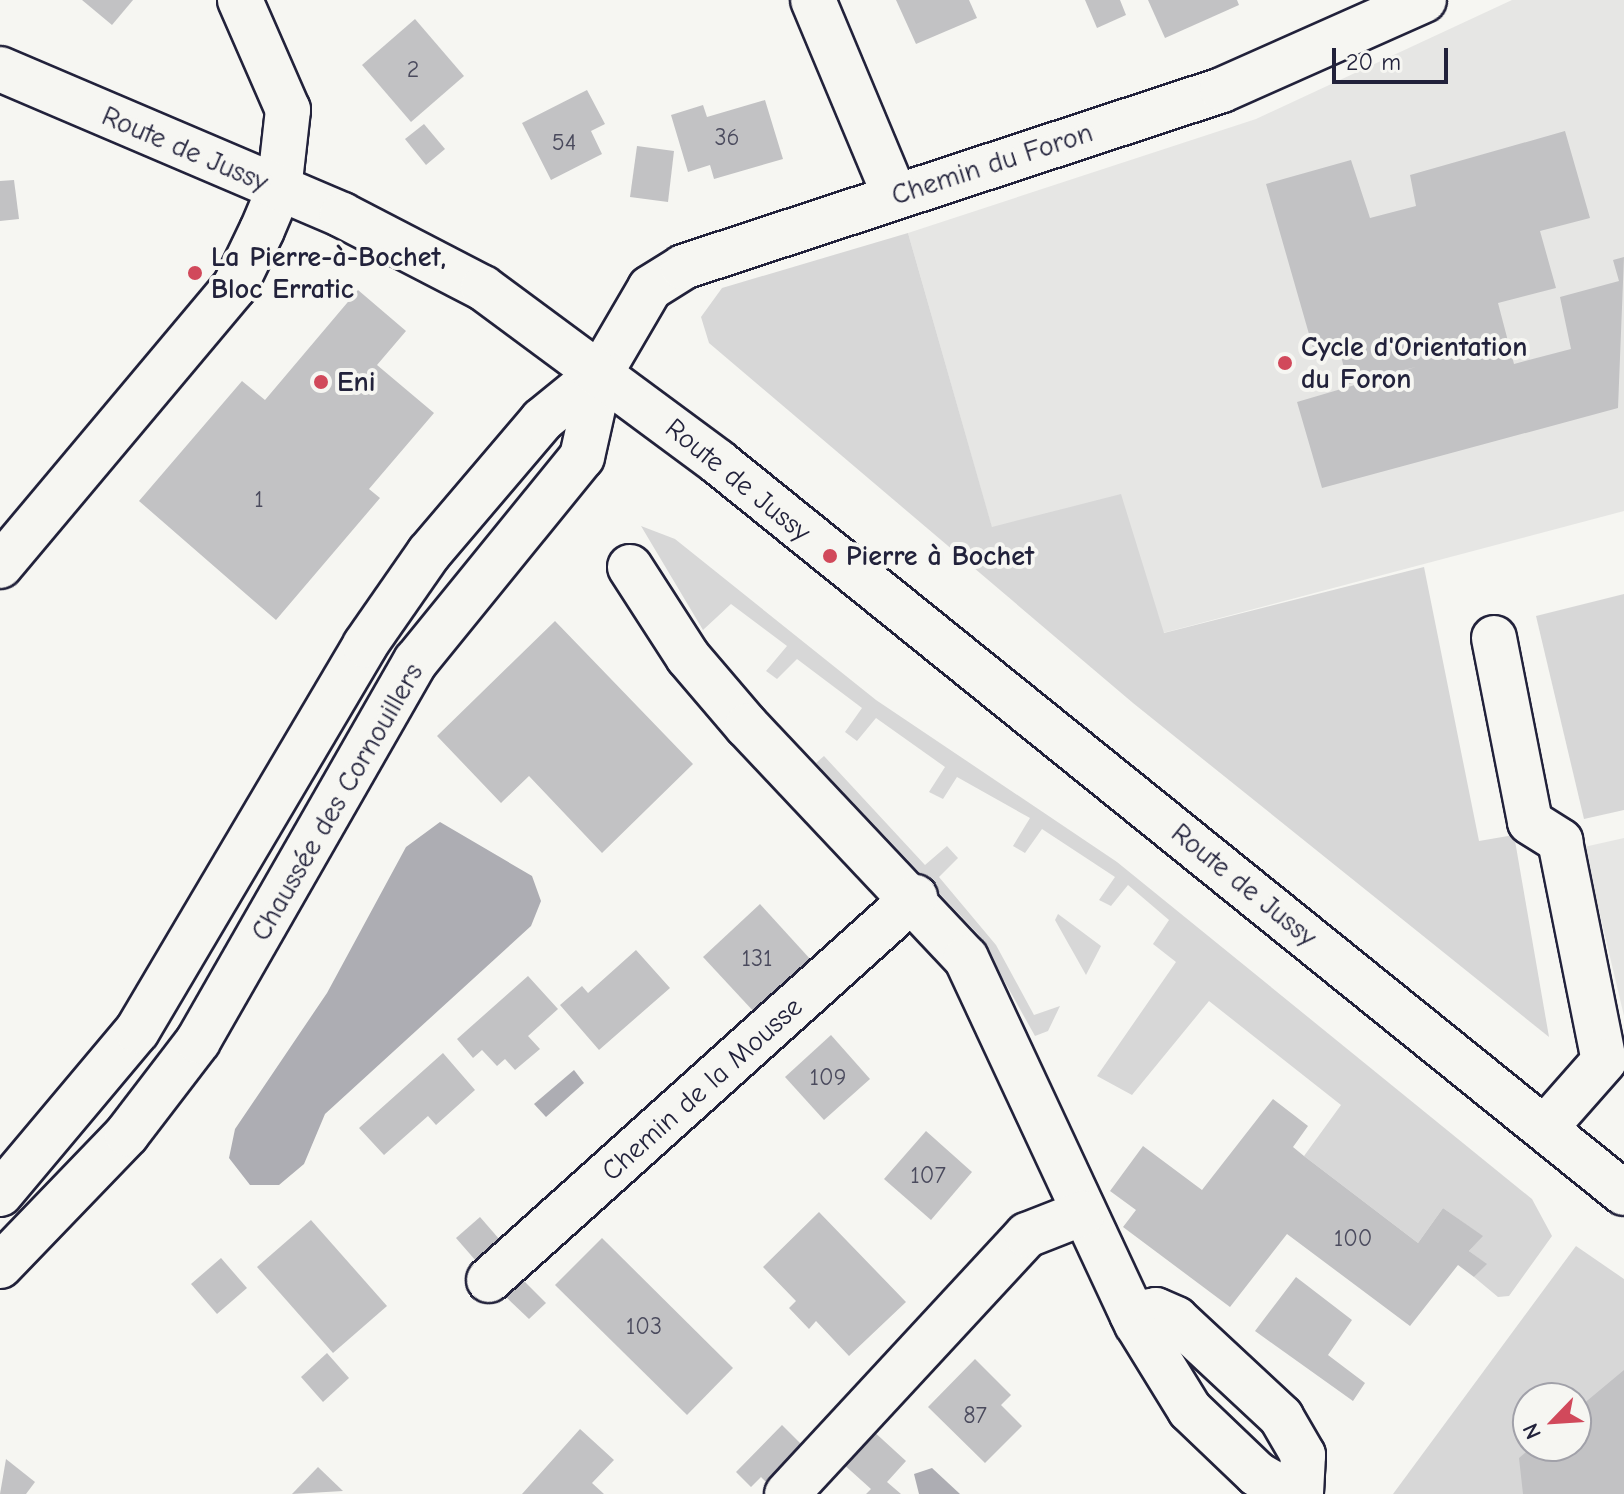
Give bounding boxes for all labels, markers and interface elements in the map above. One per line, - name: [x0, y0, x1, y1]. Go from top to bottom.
- scale bar: [1336, 32, 1452, 82]
- text: 20 m: [1346, 48, 1401, 76]
- house number: 2: [407, 56, 419, 84]
- street label: Route de Jussy: [97, 99, 273, 199]
- street label: Chemin du Foron: [887, 116, 1097, 212]
- house number: 36: [714, 124, 740, 152]
- house number: 54: [552, 129, 576, 157]
- place label: La Pierre-à-Bochet, Bloc Erratic: [211, 240, 446, 306]
- marker: La Pierre-à-Bochet, Bloc Erratic: [186, 264, 204, 282]
- place label: Cycle d'Orientation du Foron: [1301, 330, 1527, 396]
- marker: Cycle d'Orientation du Foron: [1276, 354, 1294, 372]
- place label: Eni: [337, 365, 376, 399]
- marker: Eni: [312, 373, 330, 391]
- street label: Route de Jussy: [659, 411, 817, 549]
- house number: 1: [254, 486, 264, 514]
- place label: Pierre à Bochet: [846, 539, 1034, 573]
- marker: Pierre à Bochet: [821, 547, 839, 565]
- street label: Chaussée des Cornouillers: [244, 657, 430, 947]
- street label: Route de Jussy: [1165, 816, 1323, 954]
- house number: 131: [741, 945, 773, 973]
- street label: Chemin de la Mousse: [595, 990, 809, 1188]
- house number: 109: [810, 1064, 846, 1092]
- house number: 107: [910, 1162, 946, 1190]
- house number: 100: [1334, 1225, 1372, 1253]
- house number: 103: [626, 1313, 662, 1341]
- north arrow: [1512, 1382, 1592, 1462]
- house number: 87: [963, 1402, 987, 1430]
- text: N: [1517, 1419, 1547, 1443]

